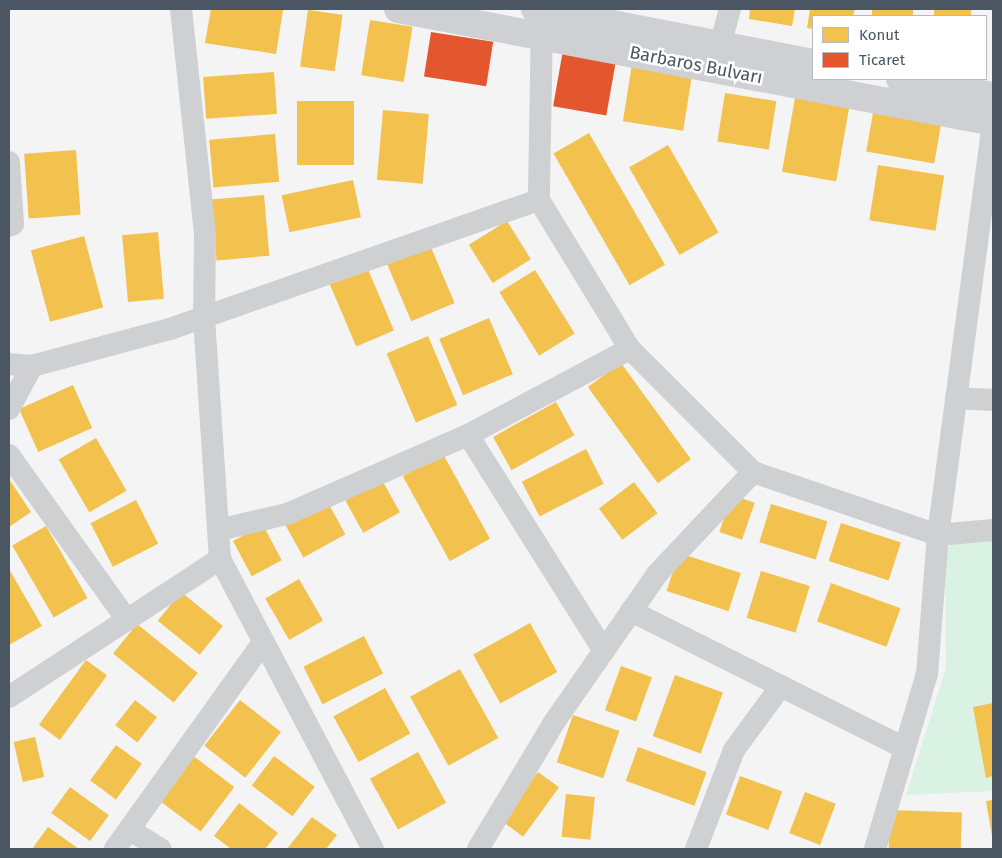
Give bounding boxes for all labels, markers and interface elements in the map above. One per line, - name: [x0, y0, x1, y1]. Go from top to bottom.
- legend: [812, 15, 987, 80]
- text: Konut: [859, 26, 899, 44]
- street label: Barbaros Bulvarı: [628, 42, 764, 88]
- text: Ticaret: [859, 51, 905, 69]

